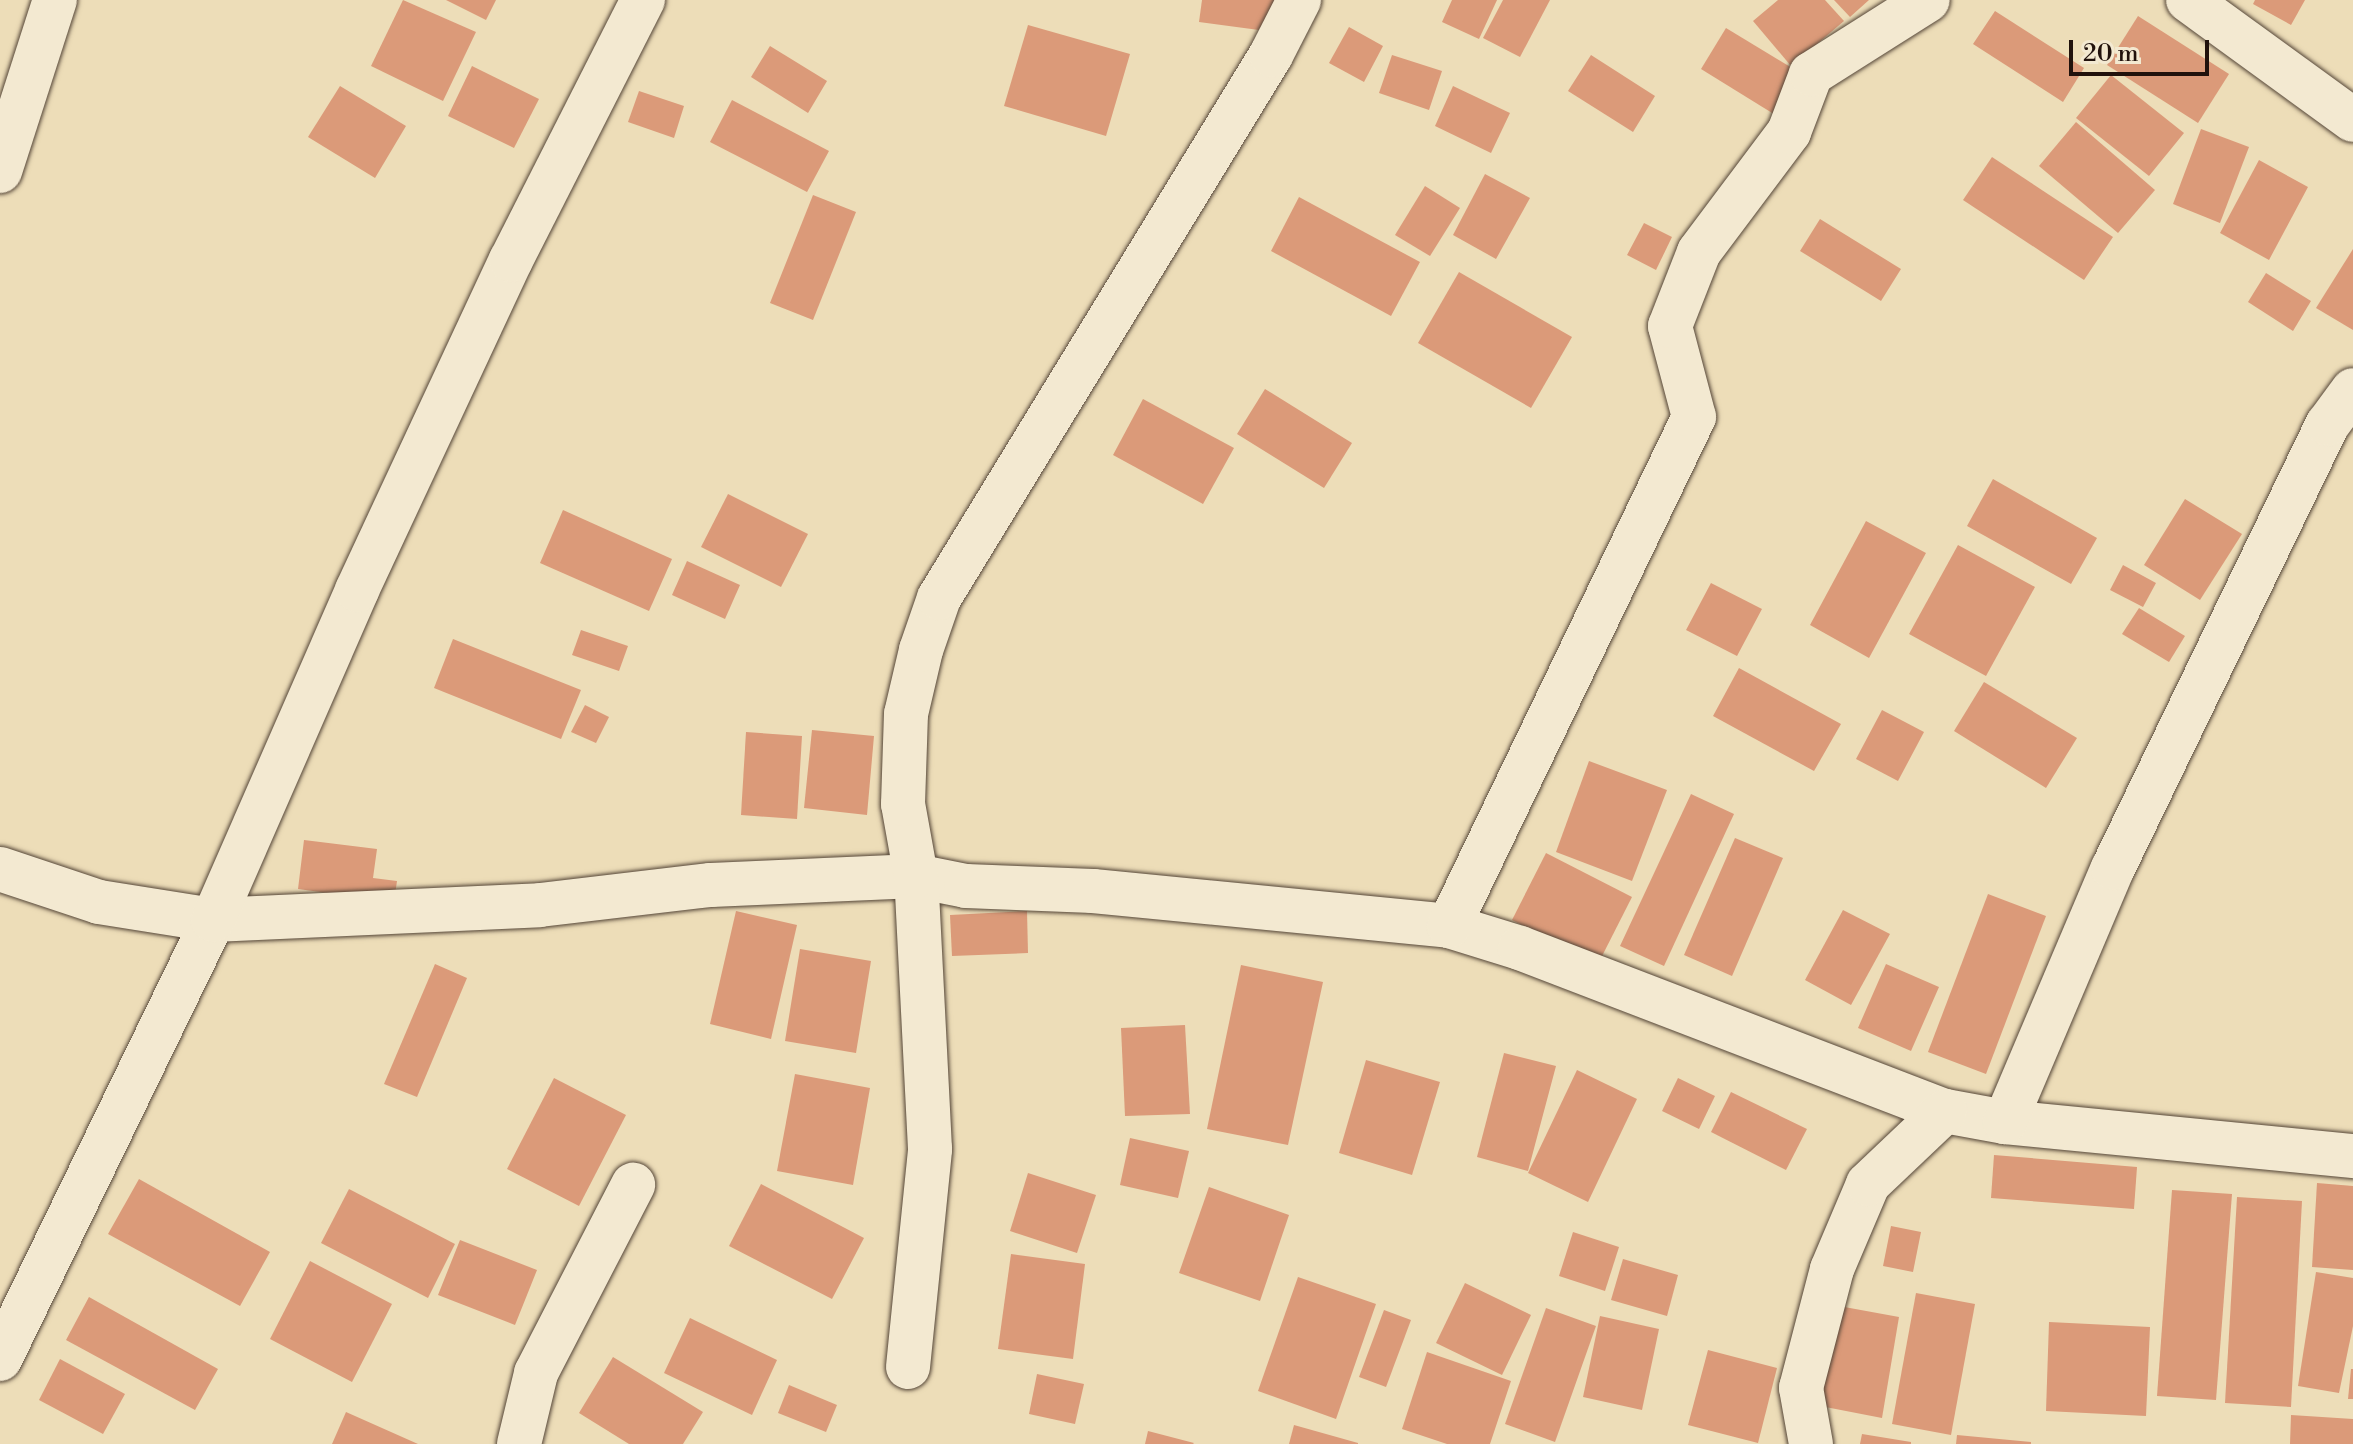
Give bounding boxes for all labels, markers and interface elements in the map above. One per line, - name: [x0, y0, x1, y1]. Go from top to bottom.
- scale bar: [2073, 24, 2213, 74]
- text: 20 m: [2083, 39, 2139, 69]

